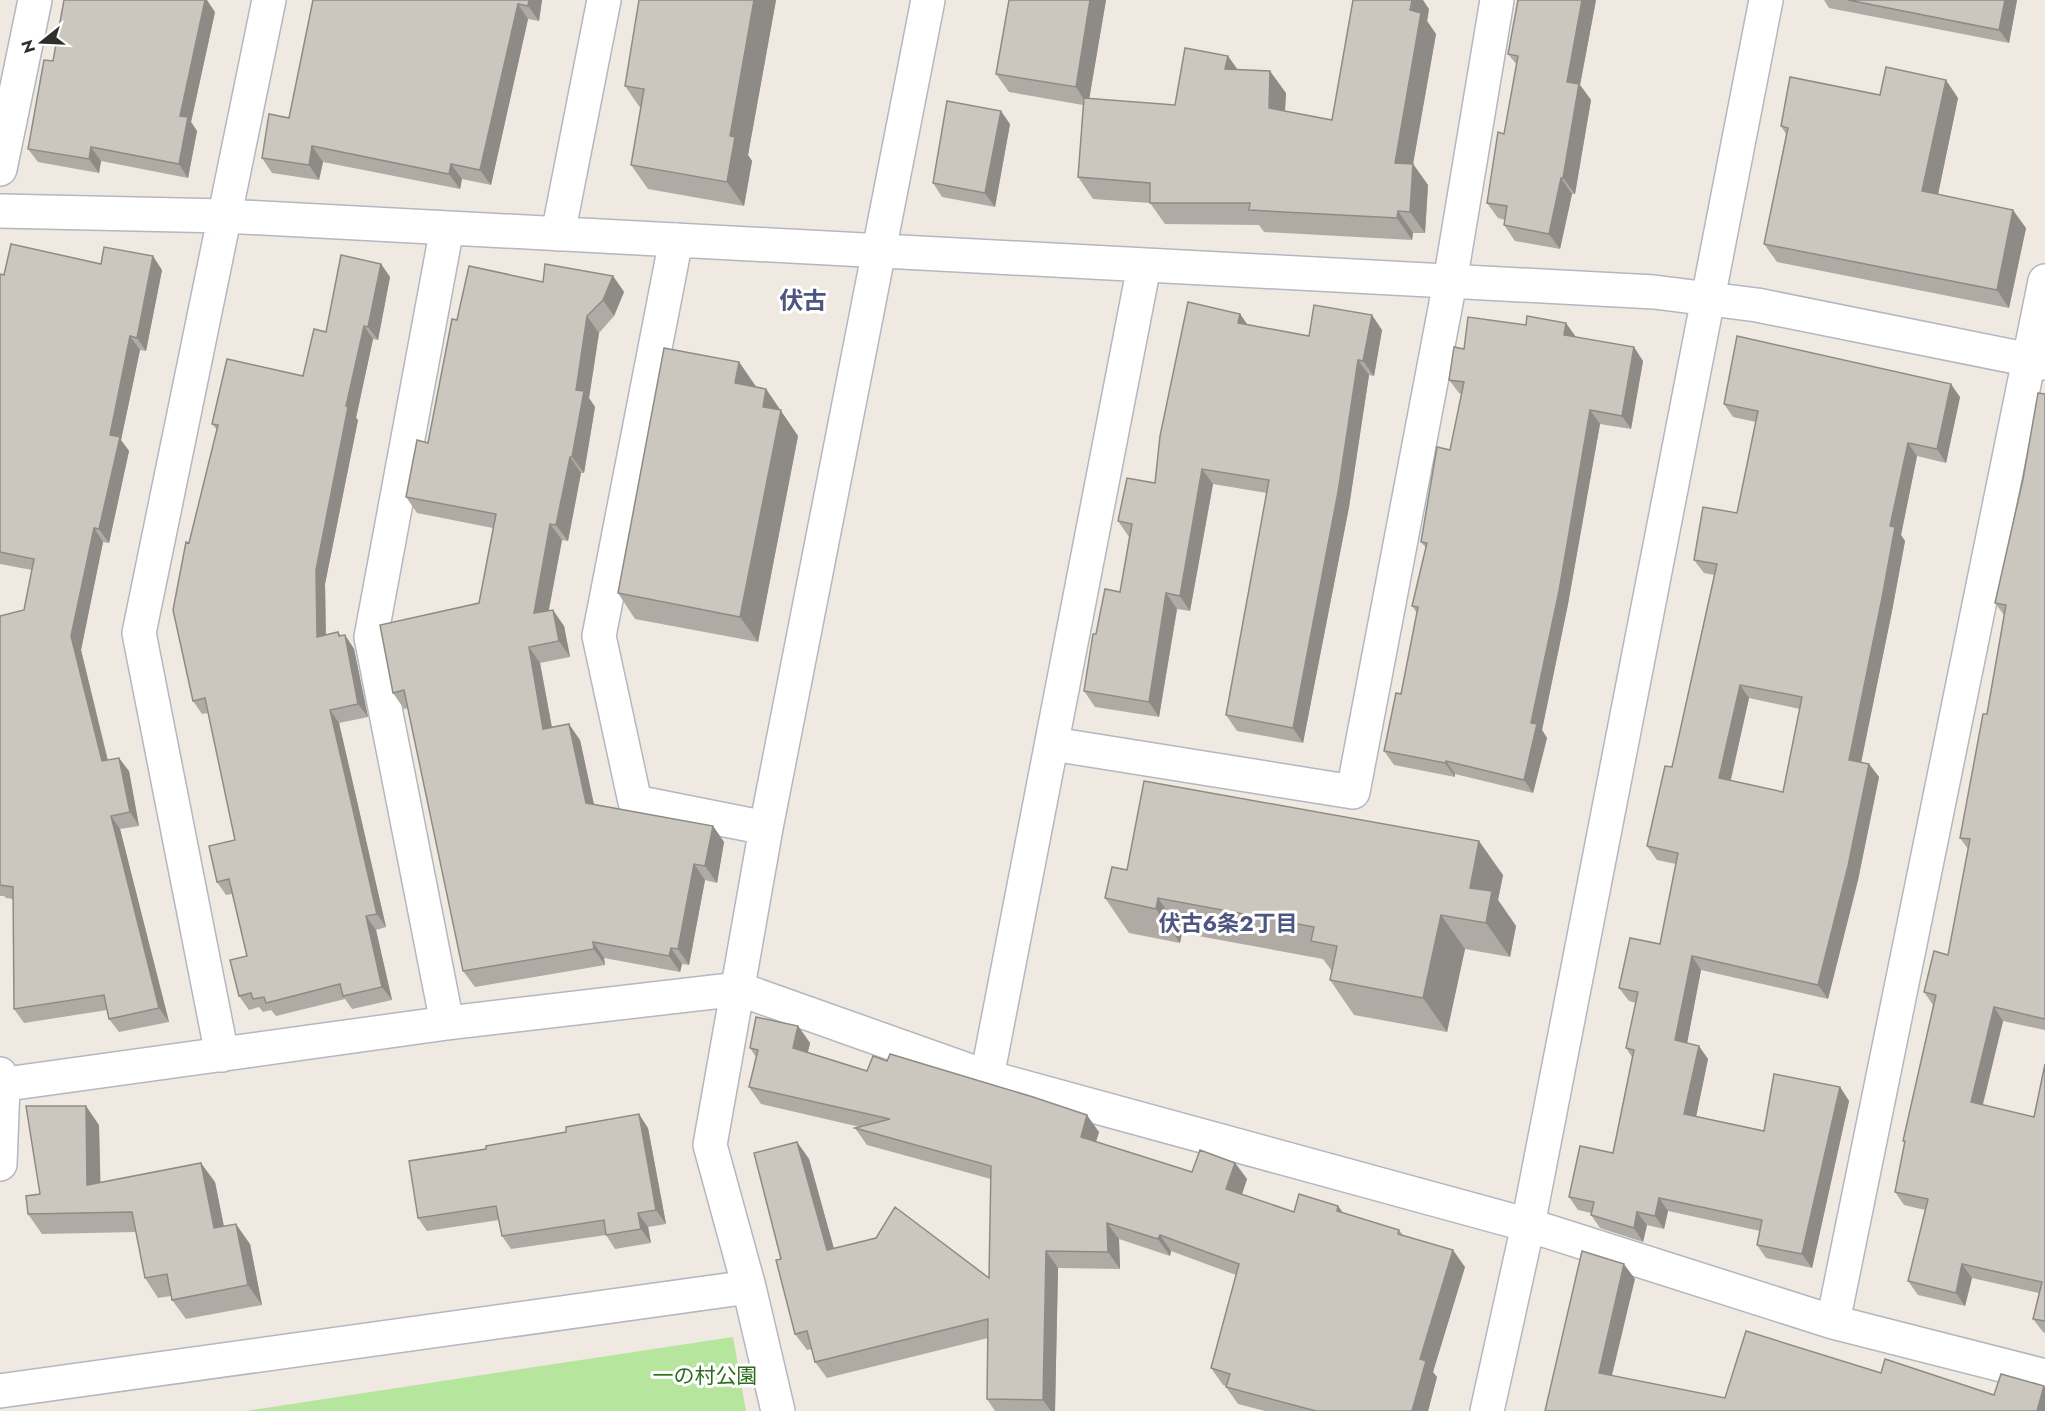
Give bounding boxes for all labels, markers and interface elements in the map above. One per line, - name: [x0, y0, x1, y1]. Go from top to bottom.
- north arrow: [12, 12, 72, 72]
- text: N: [15, 37, 41, 56]
- district label: 伏古: [779, 283, 827, 318]
- district label: 伏古6条2丁目: [1158, 907, 1298, 939]
- park label: 一の村公園: [653, 1361, 758, 1391]

